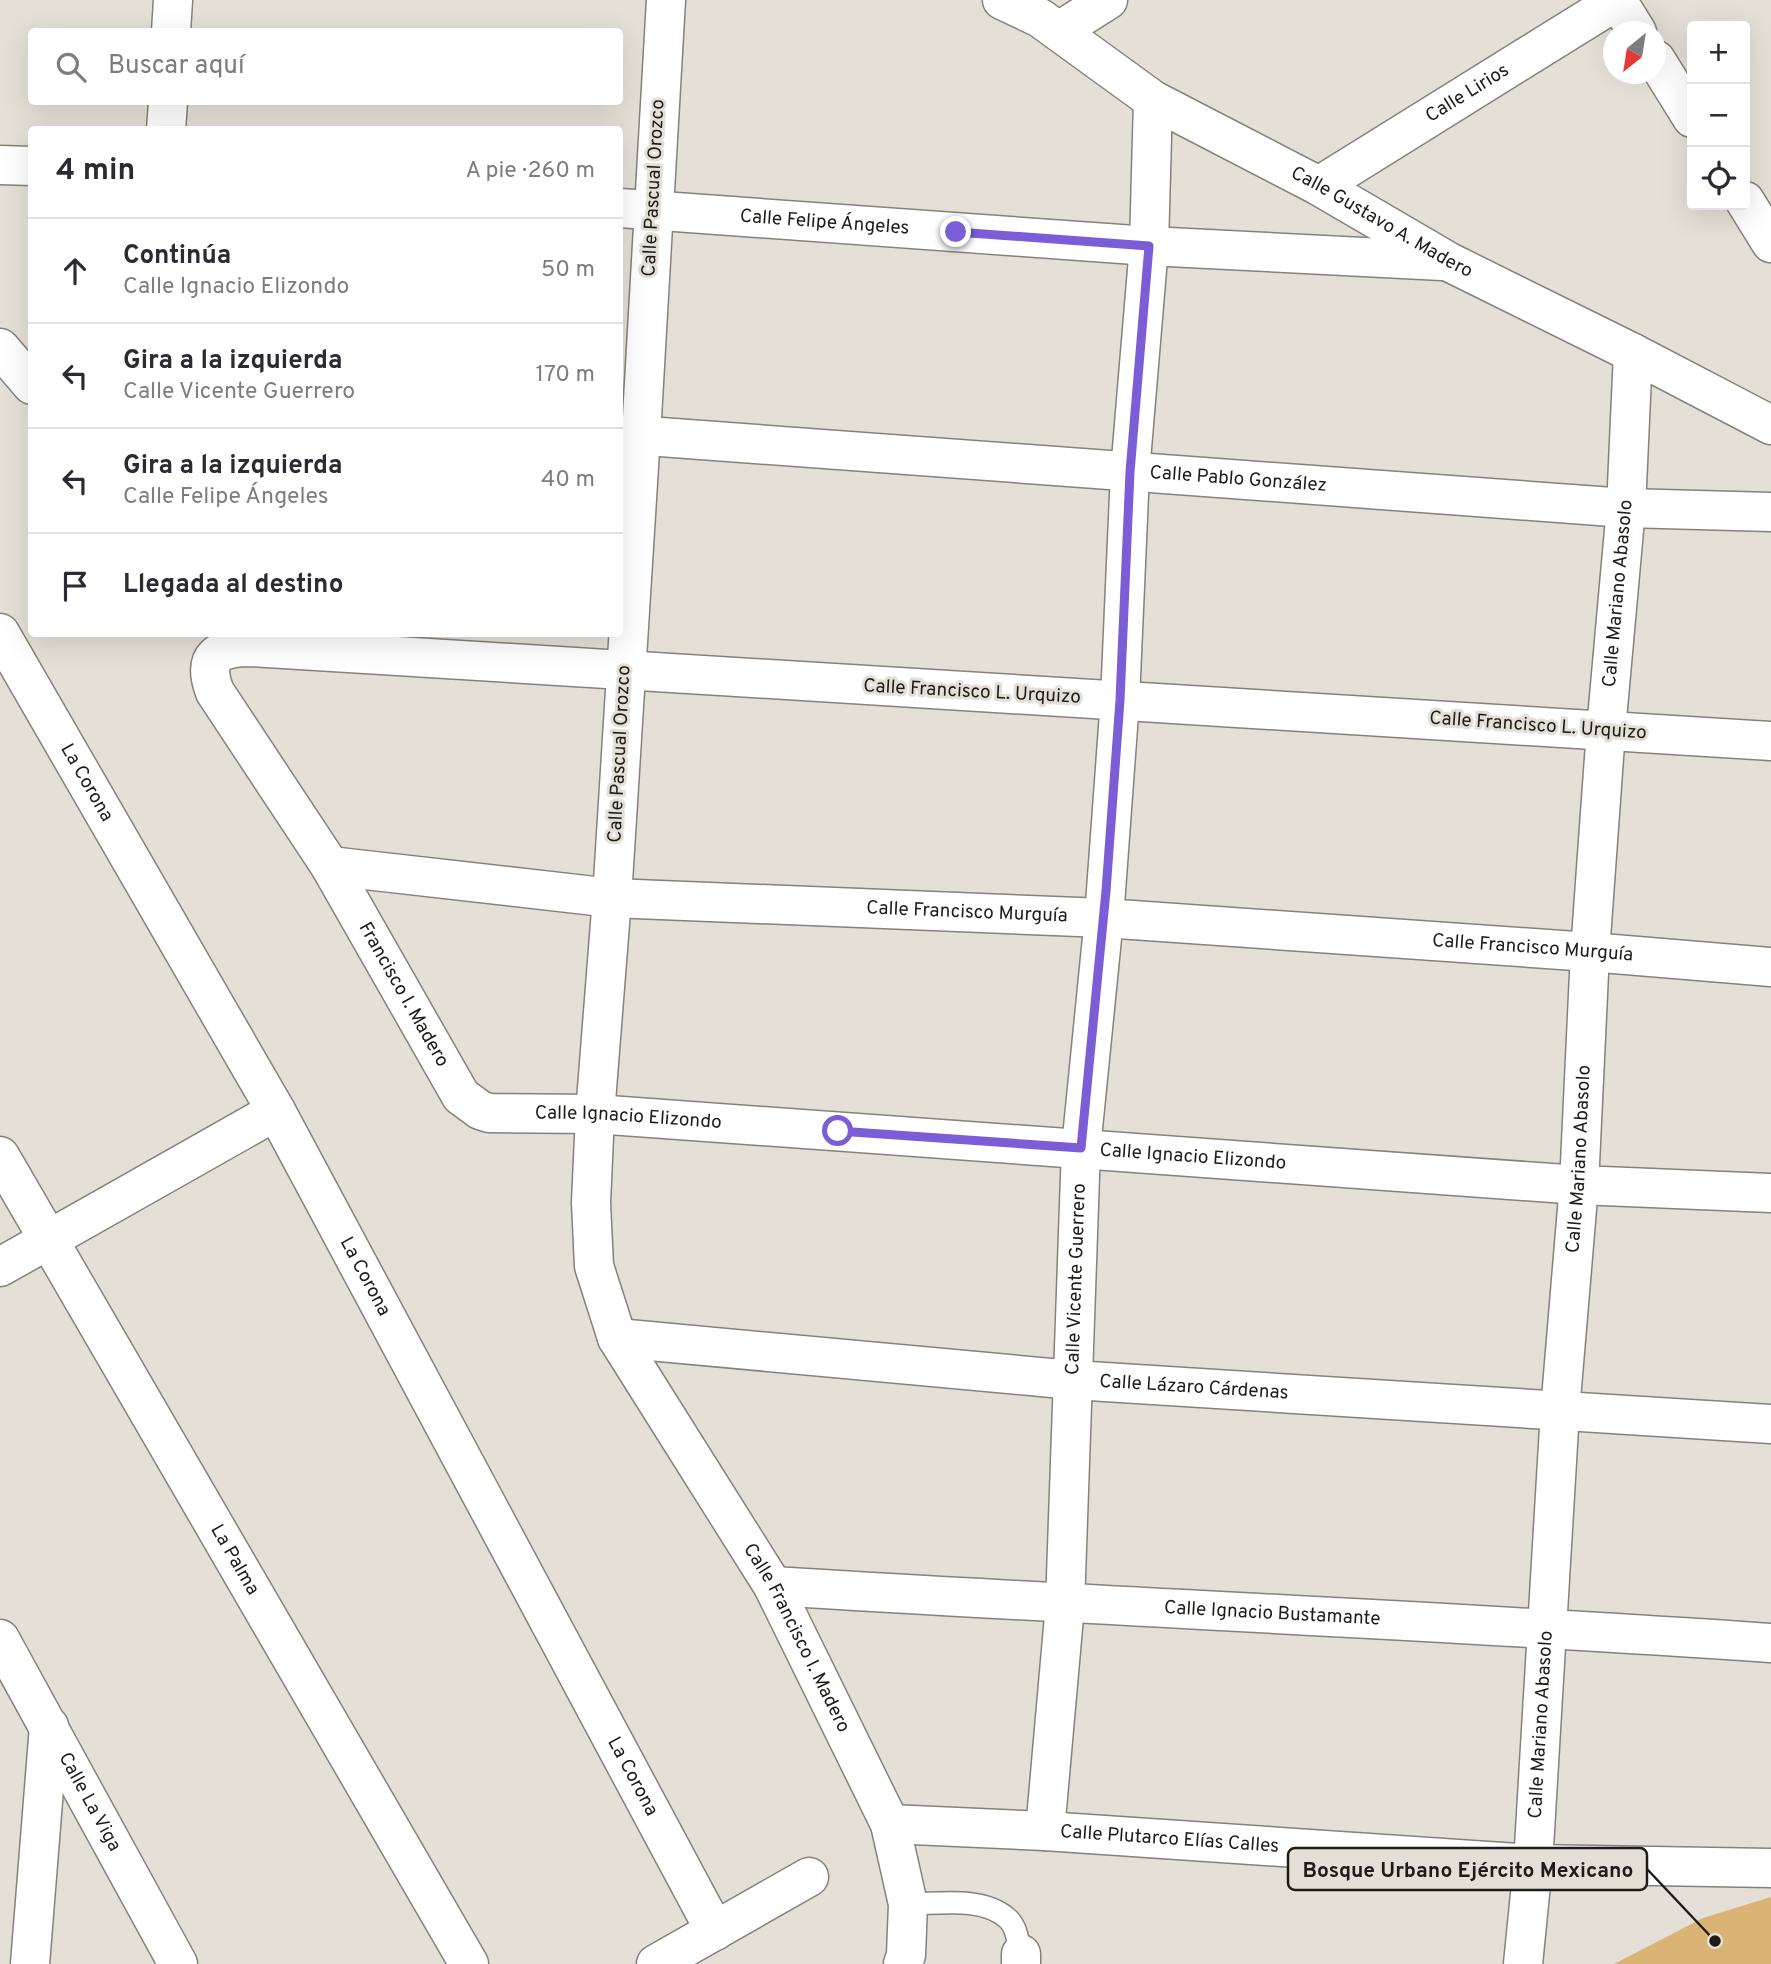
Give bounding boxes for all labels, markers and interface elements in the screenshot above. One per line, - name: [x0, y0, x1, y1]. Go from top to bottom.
- north arrow: [1603, 21, 1666, 84]
- map controls: [1687, 21, 1750, 210]
- button: +: [1687, 21, 1750, 84]
- search box: [28, 28, 623, 105]
- icon: search: [52, 48, 90, 86]
- text: Buscar aquí: [108, 50, 245, 83]
- street label: Calle Lirios: [1421, 59, 1514, 129]
- button: −: [1687, 84, 1750, 147]
- street label: Calle Pascual Orozco: [637, 99, 671, 277]
- button: locate: [1687, 147, 1750, 210]
- text: 4 min: [56, 153, 135, 190]
- text: A pie · 260 m: [465, 157, 595, 186]
- street label: Calle Gustavo A. Madero: [1286, 161, 1476, 284]
- street label: Calle Felipe Ángeles: [739, 205, 910, 241]
- route end: [940, 216, 971, 247]
- text: Continúa: [123, 240, 231, 273]
- icon: ahead: [56, 252, 94, 290]
- text: 50 m: [541, 256, 595, 285]
- text: Calle Ignacio Elizondo: [123, 273, 349, 302]
- text: Gira a la izquierda: [123, 345, 342, 378]
- icon: left: [56, 357, 94, 395]
- text: 170 m: [536, 361, 595, 390]
- text: Calle Vicente Guerrero: [123, 378, 355, 407]
- text: Gira a la izquierda: [123, 450, 342, 483]
- street label: Calle Pablo González: [1149, 461, 1328, 498]
- icon: left: [56, 462, 94, 500]
- text: 40 m: [541, 466, 595, 495]
- text: Calle Felipe Ángeles: [123, 483, 328, 512]
- street label: Calle Mariano Abasolo: [1598, 499, 1638, 688]
- icon: arrive: [56, 567, 94, 605]
- text: Llegada al destino: [123, 569, 343, 602]
- street label: Calle Pascual Orozco: [603, 665, 637, 843]
- street label: Calle Francisco L. Urquizo: [863, 674, 1081, 710]
- street label: Calle Francisco L. Urquizo: [1428, 706, 1648, 746]
- street label: La Corona: [55, 739, 118, 826]
- street label: Calle Francisco Murguía: [866, 896, 1068, 929]
- street label: Francisco I. Madero: [353, 918, 454, 1072]
- street label: Calle Francisco Murguía: [1431, 929, 1634, 968]
- street label: Calle Mariano Abasolo: [1561, 1064, 1597, 1254]
- street label: Calle Ignacio Elizondo: [535, 1101, 722, 1135]
- route start: [822, 1115, 853, 1146]
- street label: Calle Ignacio Elizondo: [1099, 1138, 1287, 1176]
- street label: Calle Vicente Guerrero: [1061, 1183, 1092, 1375]
- street label: La Corona: [334, 1233, 396, 1320]
- street label: Calle Lázaro Cárdenas: [1099, 1370, 1289, 1406]
- street label: La Palma: [205, 1520, 264, 1600]
- street label: Calle Francisco I. Madero: [737, 1539, 855, 1737]
- street label: Calle Ignacio Bustamante: [1163, 1596, 1381, 1631]
- street label: Calle Mariano Abasolo: [1524, 1630, 1559, 1820]
- street label: La Corona: [601, 1733, 663, 1820]
- street label: Calle La Viga: [53, 1748, 126, 1856]
- street label: Calle Plutarco Elías Calles: [1059, 1820, 1280, 1859]
- callout: Bosque Urbano Ejército Mexicano: [1288, 1848, 1647, 1890]
- text: Bosque Urbano Ejército Mexicano: [1302, 1858, 1634, 1885]

